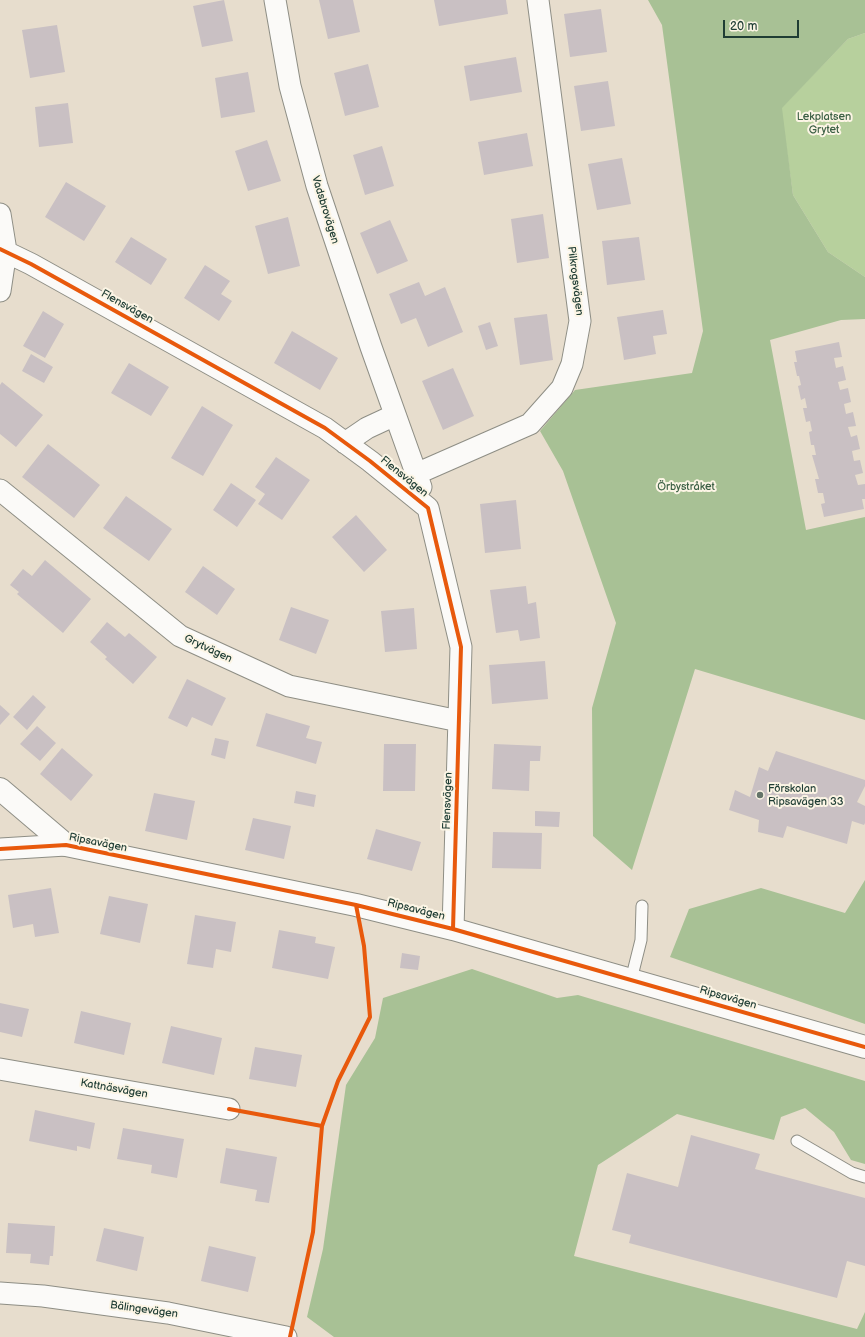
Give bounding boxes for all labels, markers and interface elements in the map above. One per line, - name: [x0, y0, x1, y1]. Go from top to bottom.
- scale bar: [725, 12, 801, 38]
- text: 20 m: [730, 19, 757, 34]
- park label: Lekplatsen Grytet: [797, 110, 851, 136]
- street label: Vadsbrovägen: [308, 174, 342, 246]
- street label: Pilkrogsvägen: [564, 246, 586, 316]
- street label: Flensvägen: [99, 287, 155, 327]
- street label: Flensvägen: [377, 454, 431, 500]
- park label: Örbystråket: [657, 480, 715, 494]
- street label: Grytvägen: [182, 632, 234, 666]
- street label: Flensvägen: [440, 772, 456, 830]
- place label: Förskolan Ripsavägen 33: [768, 782, 843, 808]
- marker: Förskolan Ripsavägen 33: [755, 790, 765, 800]
- street label: Ripsavägen: [68, 831, 128, 855]
- street label: Ripsavägen: [386, 896, 446, 924]
- street label: Ripsavägen: [698, 984, 758, 1012]
- street label: Kattnäsvägen: [79, 1077, 149, 1101]
- street label: Bälingevägen: [109, 1299, 179, 1321]

